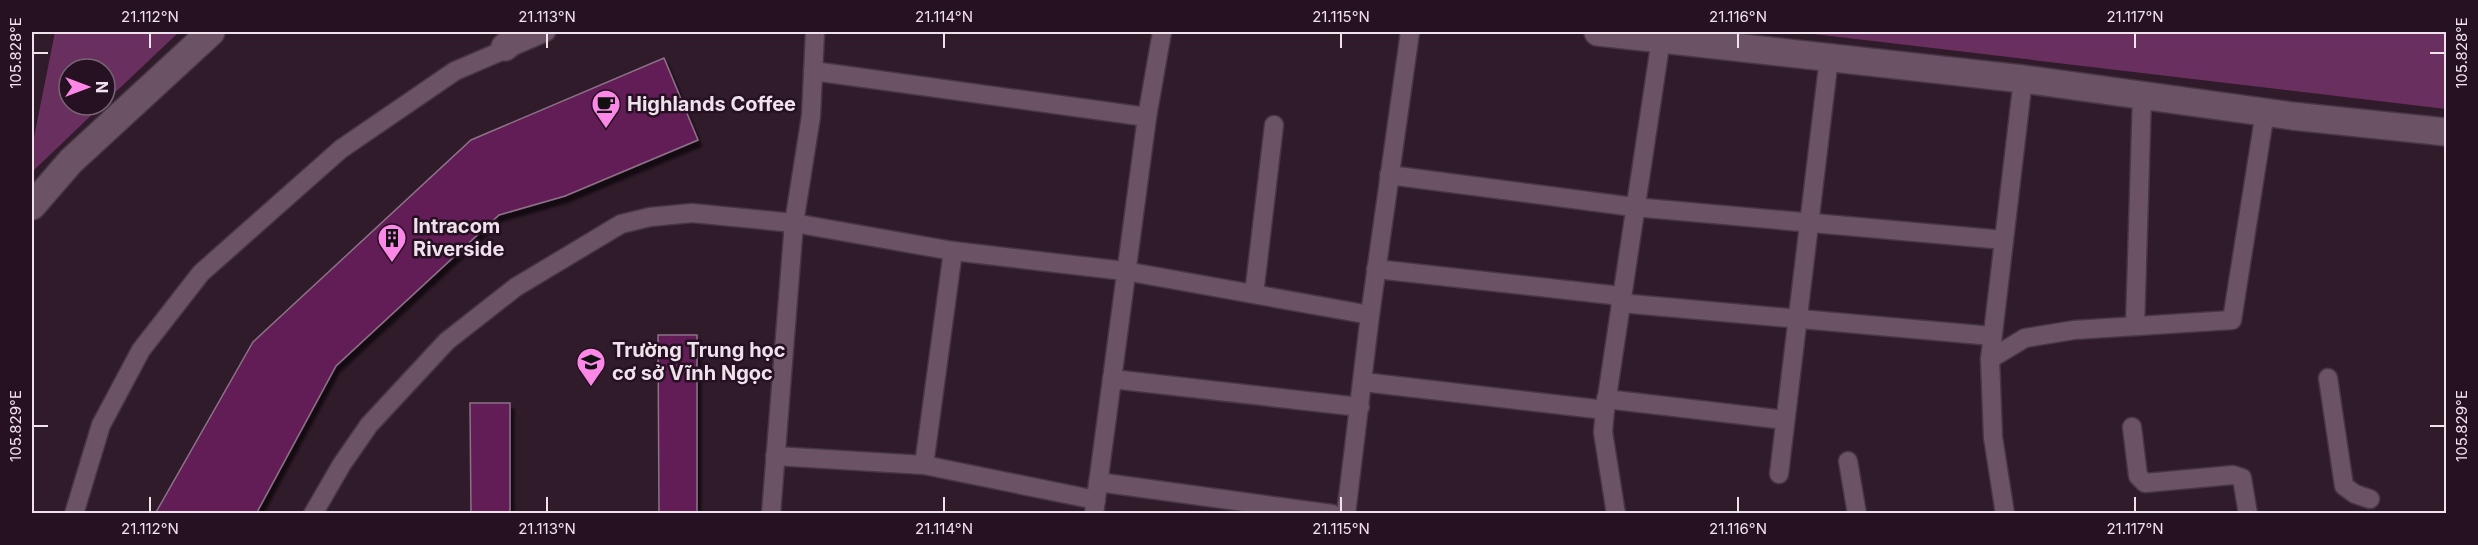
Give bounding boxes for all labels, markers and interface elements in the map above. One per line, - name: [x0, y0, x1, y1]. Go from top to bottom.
- text: 21.112°N: [121, 7, 179, 26]
- text: 21.113°N: [518, 7, 576, 26]
- text: 21.114°N: [915, 7, 973, 26]
- text: 21.115°N: [1312, 7, 1370, 26]
- text: 21.116°N: [1709, 7, 1767, 26]
- text: 21.117°N: [2106, 7, 2164, 26]
- text: 105.828°E: [6, 17, 25, 89]
- text: 105.828°E: [2452, 17, 2471, 89]
- north arrow: [57, 57, 117, 117]
- text: N: [92, 81, 112, 93]
- cafe icon: Highlands Coffee: [590, 88, 622, 130]
- place label: Highlands Coffee: [627, 92, 796, 116]
- place label: Intracom Riverside: [413, 214, 504, 261]
- building icon: Intracom Riverside: [376, 222, 408, 264]
- place label: Trường Trung học cơ sở Vĩnh Ngọc: [612, 338, 786, 385]
- school or university icon: Trường Trung học cơ sở Vĩnh Ngọc: [575, 346, 607, 388]
- text: 105.829°E: [6, 390, 25, 462]
- text: 105.829°E: [2452, 390, 2471, 462]
- text: 21.112°N: [121, 519, 179, 538]
- text: 21.113°N: [518, 519, 576, 538]
- text: 21.114°N: [915, 519, 973, 538]
- text: 21.115°N: [1312, 519, 1370, 538]
- text: 21.116°N: [1709, 519, 1767, 538]
- text: 21.117°N: [2106, 519, 2164, 538]

